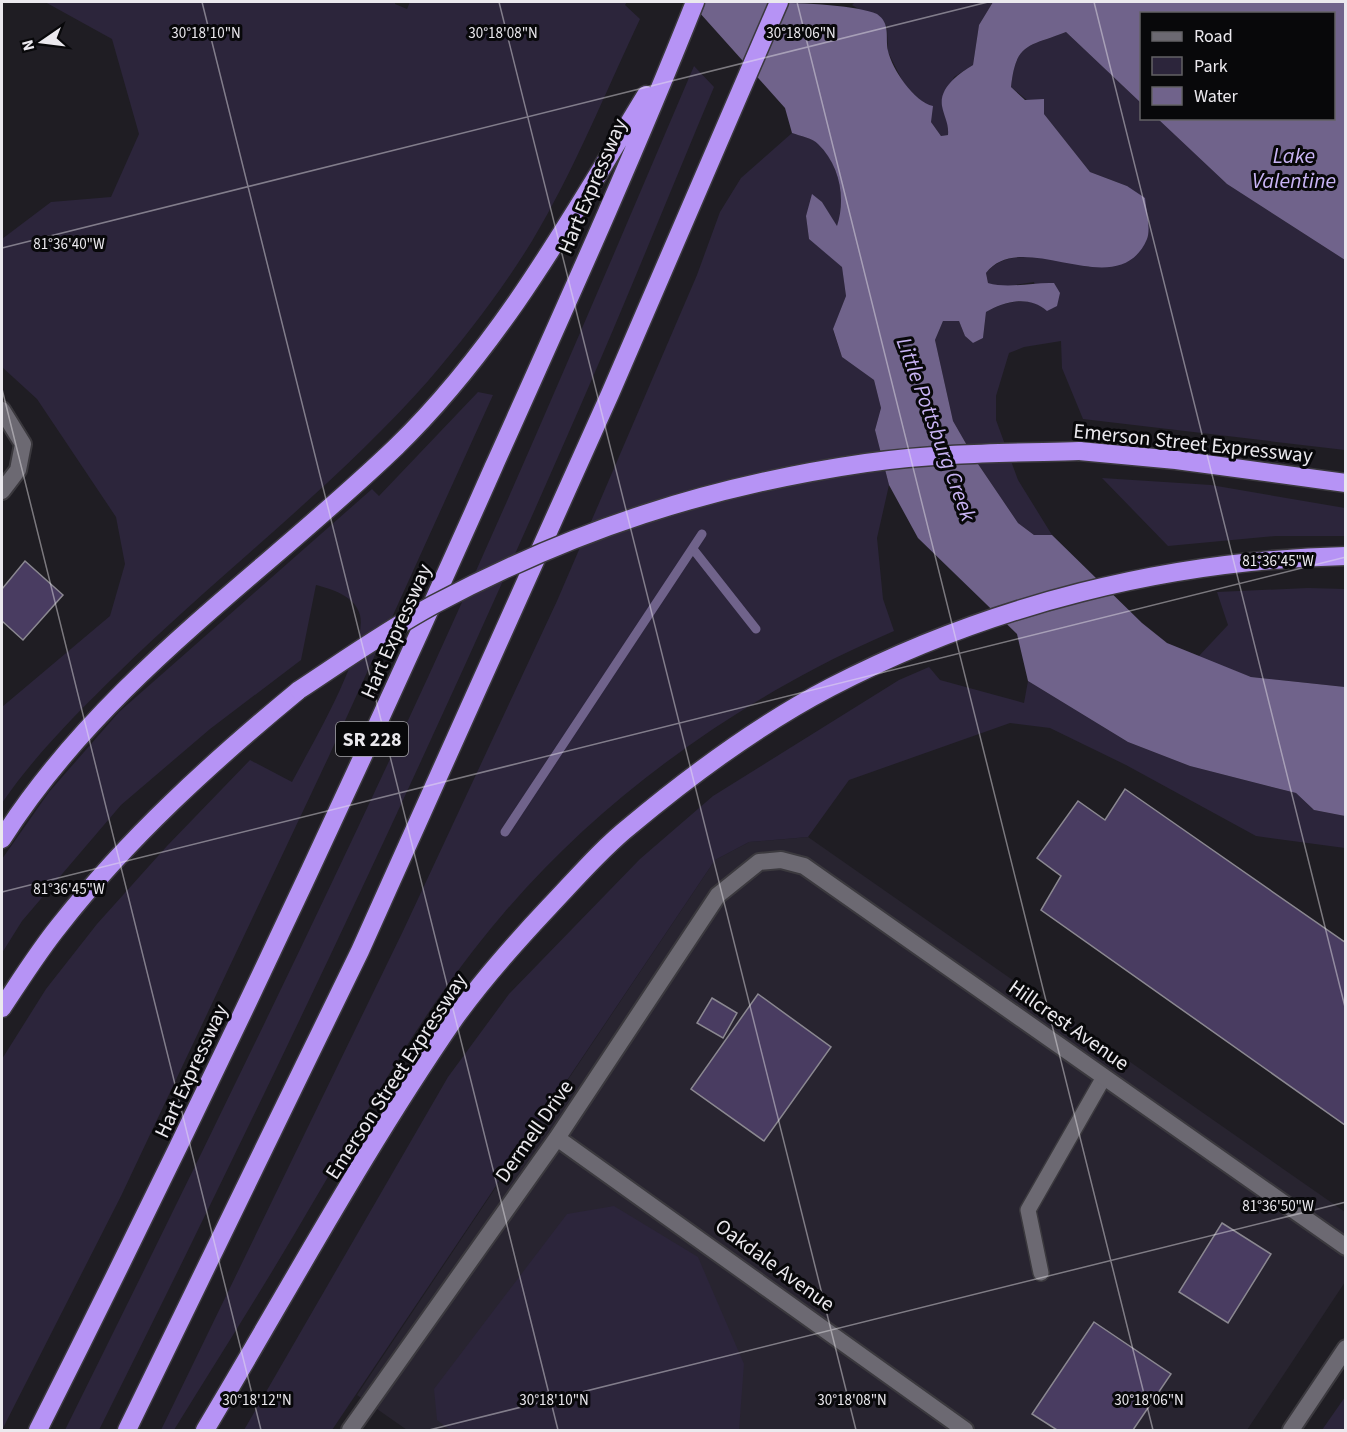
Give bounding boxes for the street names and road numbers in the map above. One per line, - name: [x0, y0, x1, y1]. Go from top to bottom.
- street label: Hart Expressway: [550, 113, 634, 258]
- street label: Emerson Street Expressway: [1072, 416, 1314, 471]
- street label: Hart Expressway: [353, 559, 439, 703]
- road number: SR 228: [336, 722, 408, 756]
- street label: Emerson Street Expressway: [318, 967, 474, 1185]
- street label: Hillcrest Avenue: [1003, 972, 1135, 1078]
- street label: Hart Expressway: [147, 999, 235, 1143]
- street label: Dermell Drive: [488, 1074, 580, 1188]
- street label: Oakdale Avenue: [709, 1211, 841, 1319]

